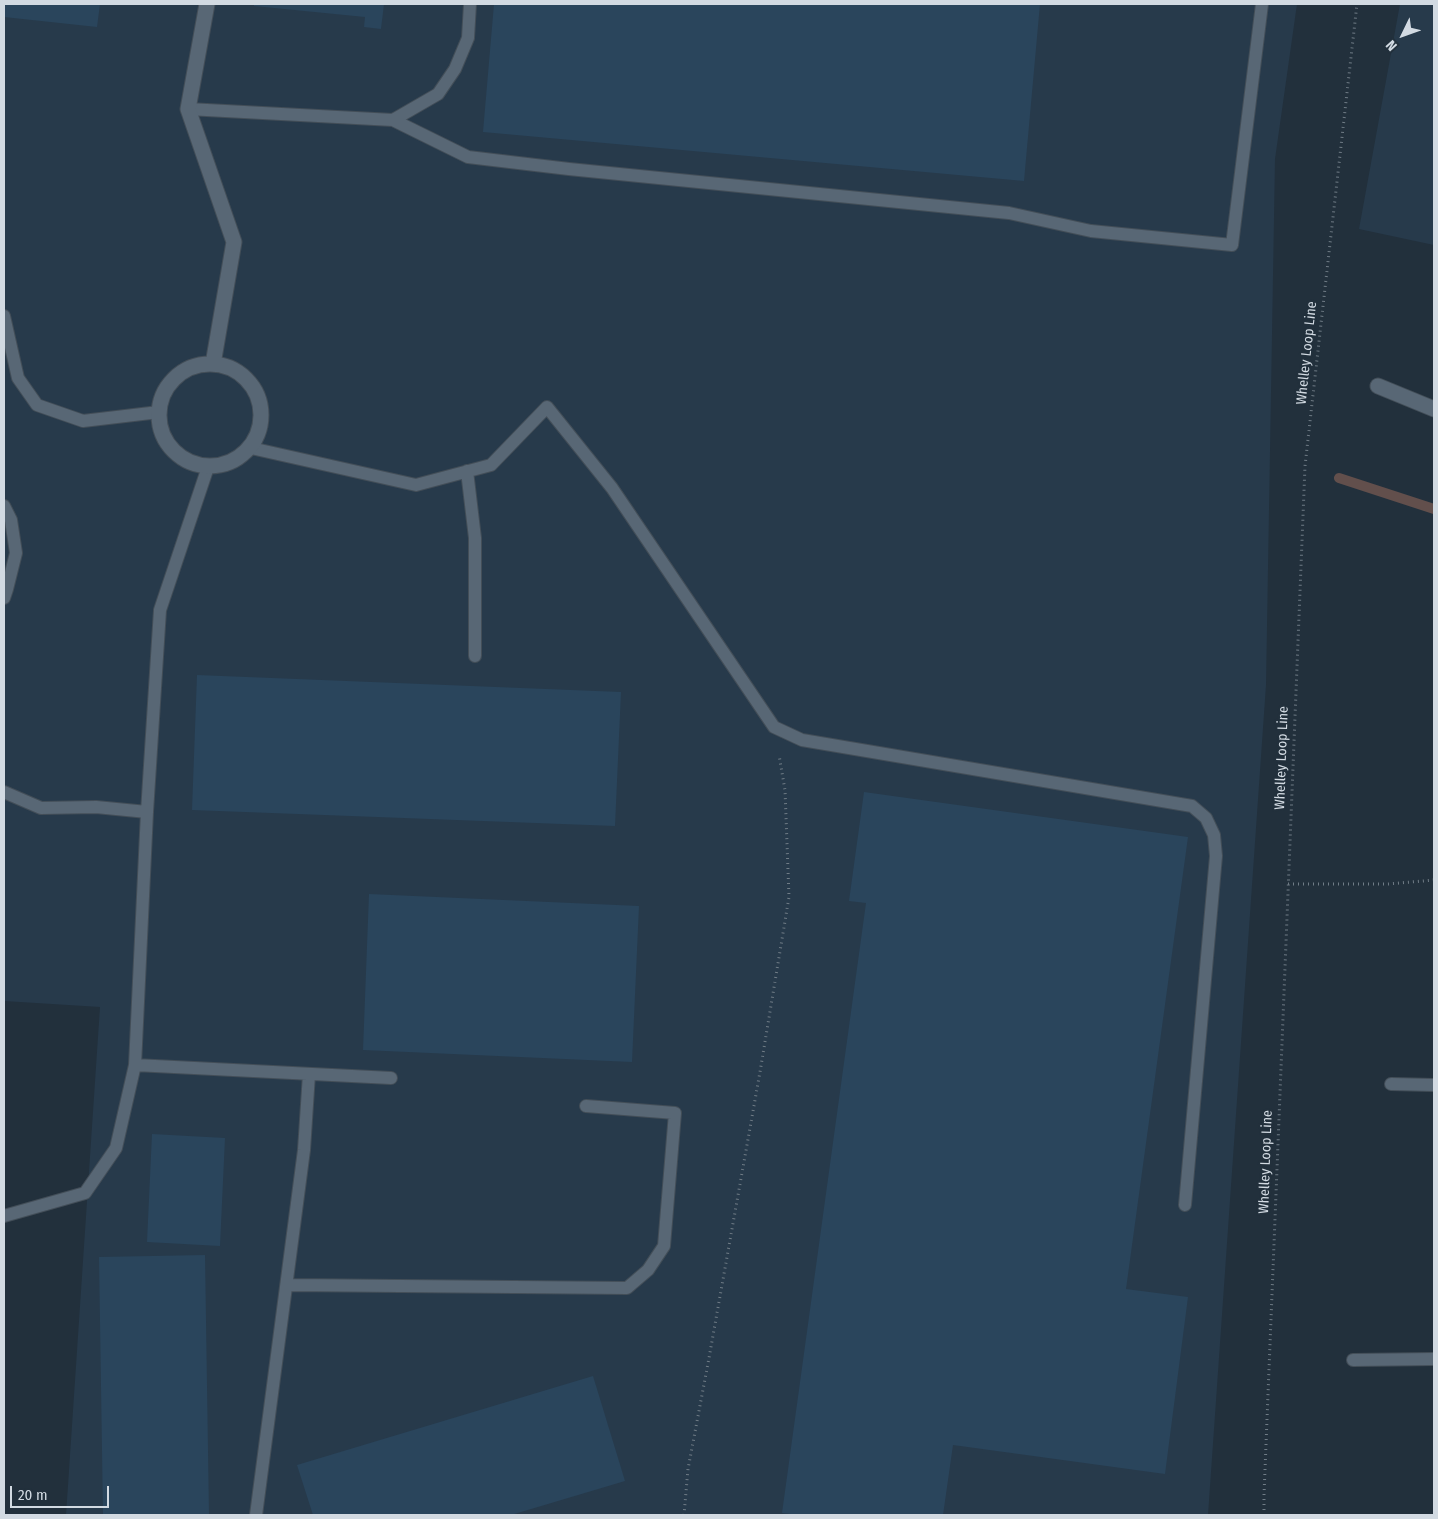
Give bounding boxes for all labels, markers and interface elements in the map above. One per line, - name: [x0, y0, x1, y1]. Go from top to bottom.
- north arrow: [1378, 10, 1428, 60]
- text: N: [1382, 37, 1401, 54]
- street label: Whelley Loop Line: [1293, 300, 1321, 406]
- street label: Whelley Loop Line: [1272, 706, 1292, 810]
- street label: Whelley Loop Line: [1256, 1110, 1276, 1214]
- scale bar: [12, 1476, 111, 1508]
- text: 20 m: [18, 1486, 48, 1504]

